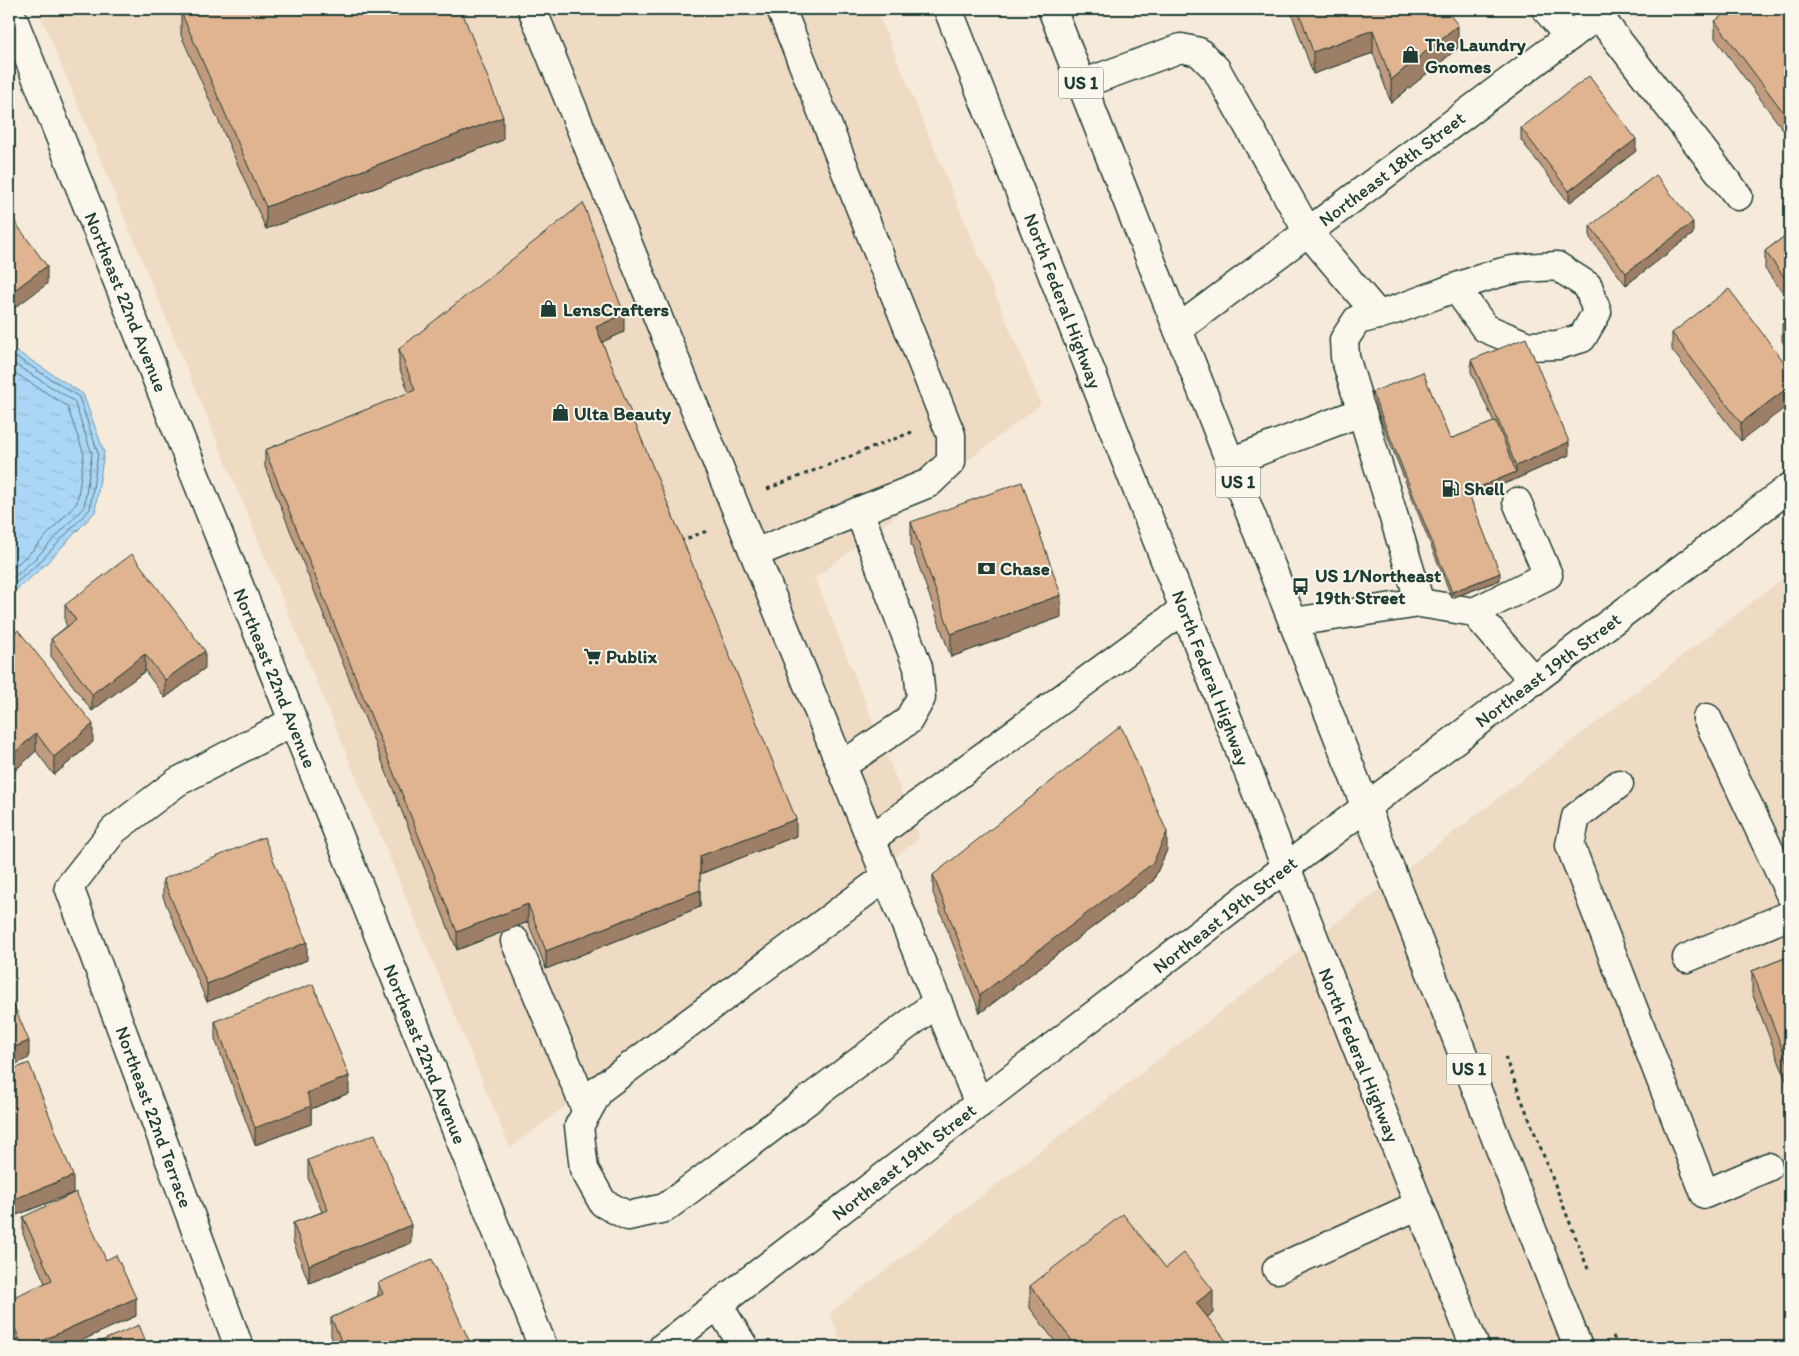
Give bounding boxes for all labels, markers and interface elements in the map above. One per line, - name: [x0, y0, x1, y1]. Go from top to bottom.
- place label: The Laundry Gnomes: [1424, 33, 1526, 78]
- shop icon: The Laundry Gnomes: [1401, 45, 1421, 65]
- road number: US 1: [1058, 68, 1104, 99]
- street label: Northeast 18th Street: [1314, 106, 1470, 232]
- street label: Northeast 22nd Avenue: [79, 209, 173, 395]
- street label: North Federal Highway: [1019, 210, 1107, 392]
- place label: LensCrafters: [563, 298, 670, 321]
- shop icon: LensCrafters: [539, 299, 559, 319]
- place label: Ulta Beauty: [574, 402, 671, 425]
- shop icon: Ulta Beauty: [550, 403, 570, 423]
- road number: US 1: [1216, 467, 1260, 498]
- place label: Shell: [1464, 477, 1505, 500]
- fuel station icon: Shell: [1440, 478, 1460, 498]
- place label: Chase: [1000, 557, 1050, 580]
- bank icon: Chase: [976, 558, 996, 578]
- place label: US 1/Northeast 19th Street: [1315, 564, 1442, 609]
- bus stop icon: US 1/Northeast 19th Street: [1291, 576, 1311, 596]
- street label: Northeast 22nd Avenue: [228, 585, 322, 771]
- street label: North Federal Highway: [1167, 587, 1255, 769]
- street label: Northeast 19th Street: [1470, 608, 1626, 732]
- place label: Publix: [606, 645, 657, 668]
- supermarket icon: Publix: [582, 646, 602, 666]
- street label: Northeast 19th Street: [1148, 851, 1302, 979]
- street label: Northeast 22nd Avenue: [378, 961, 472, 1147]
- street label: North Federal Highway: [1313, 964, 1405, 1146]
- street label: Northeast 22nd Terrace: [110, 1023, 198, 1211]
- road number: US 1: [1446, 1054, 1492, 1084]
- street label: Northeast 19th Street: [827, 1098, 981, 1226]

